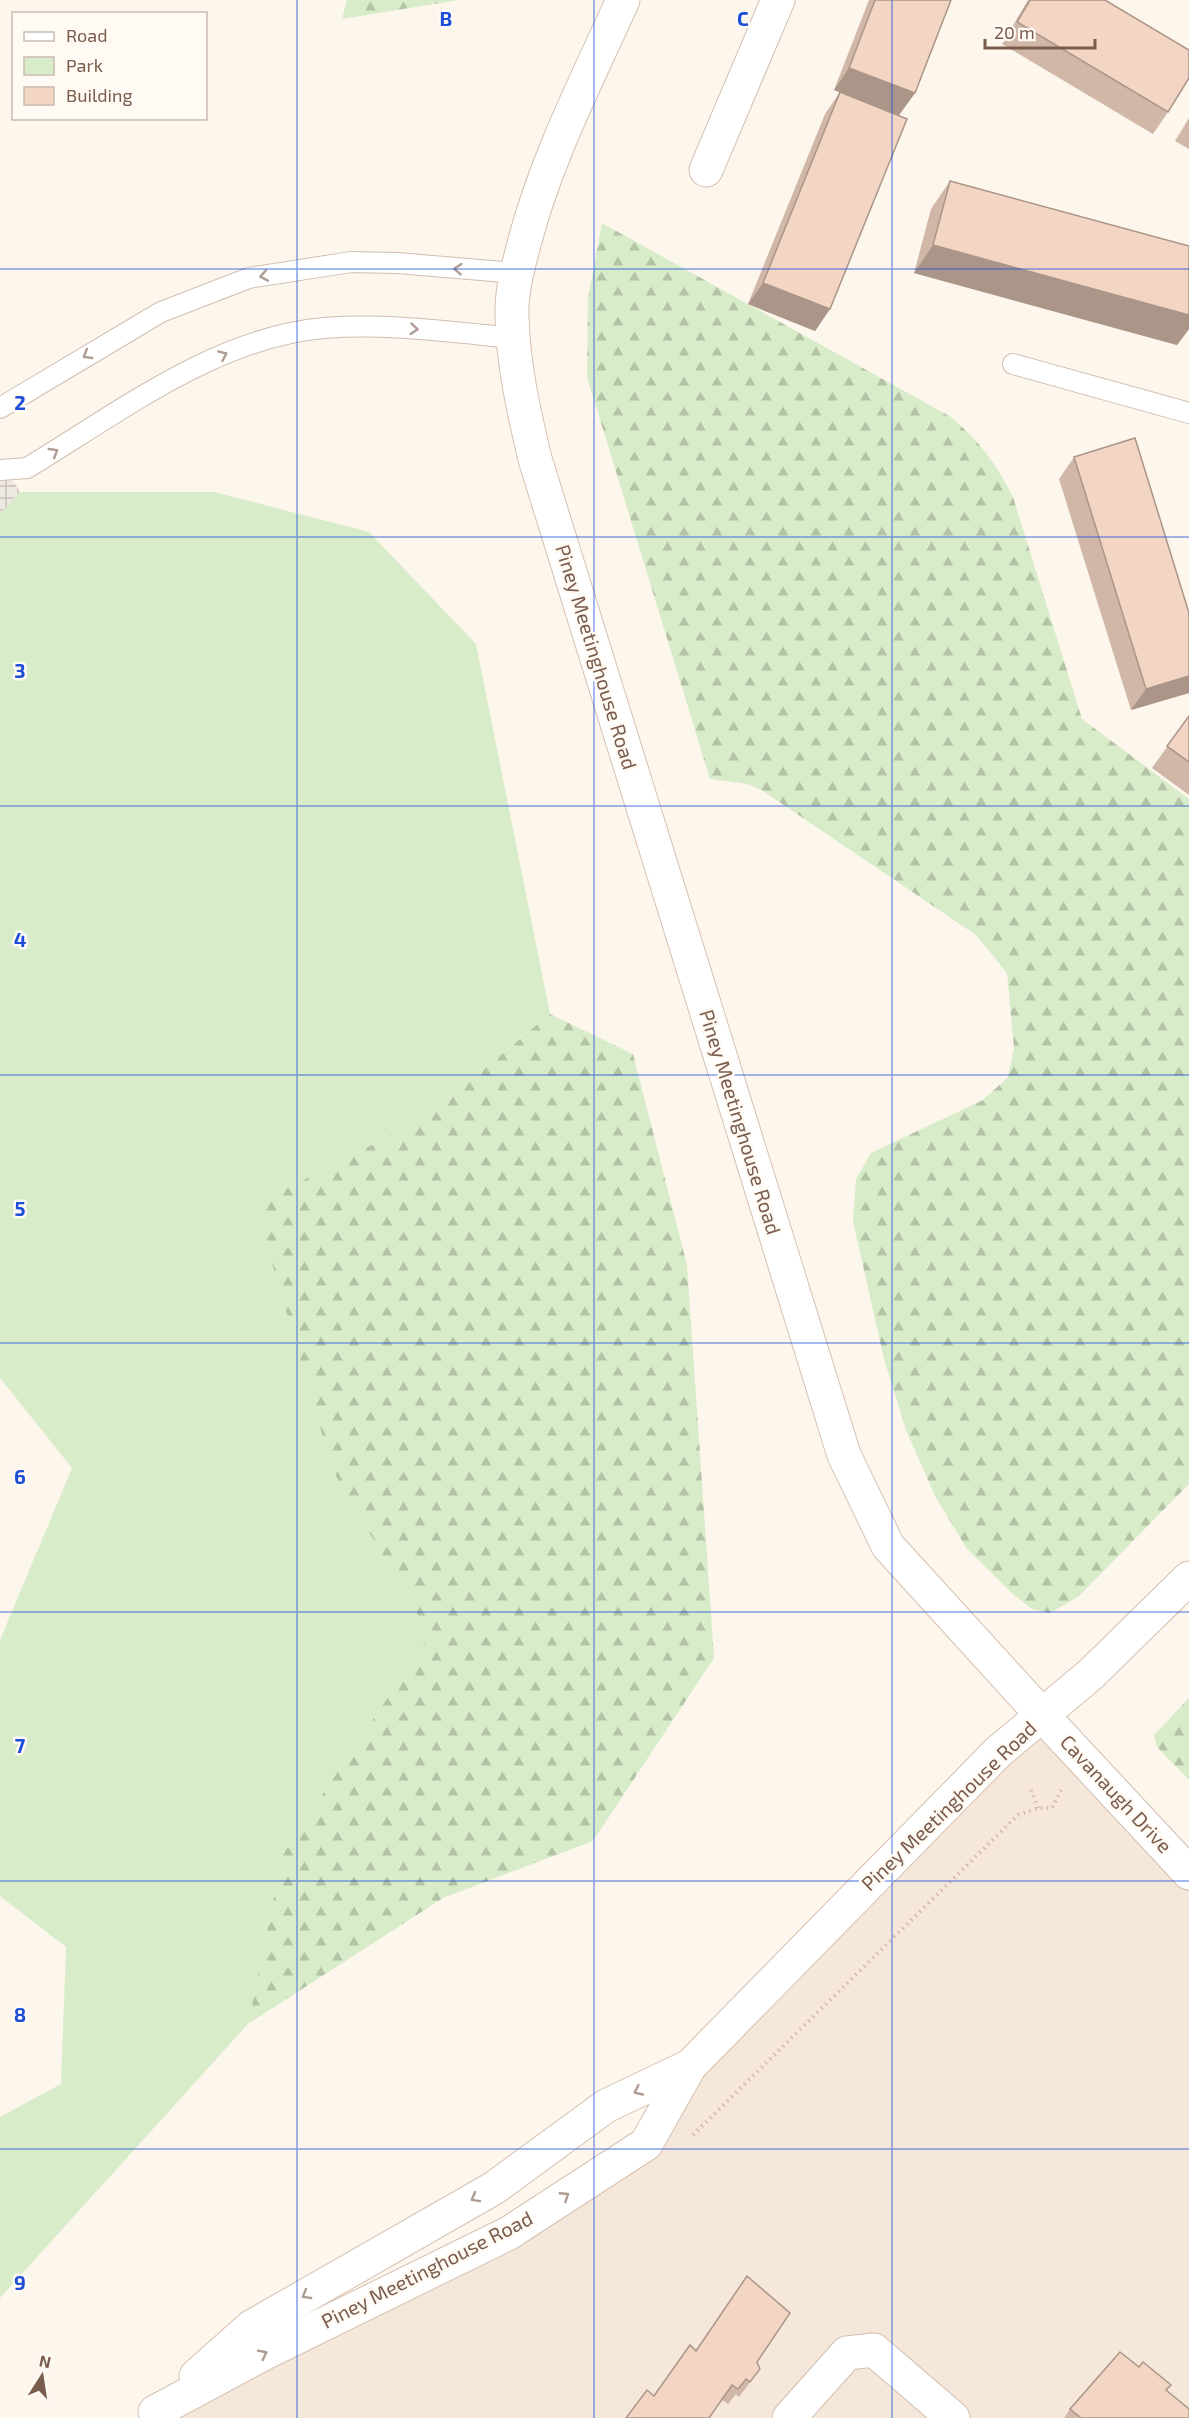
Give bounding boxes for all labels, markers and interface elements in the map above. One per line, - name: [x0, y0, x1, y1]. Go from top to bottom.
- text: B: [440, 6, 452, 30]
- text: C: [737, 6, 749, 30]
- legend: [12, 12, 207, 120]
- scale bar: [985, 12, 1094, 50]
- text: 20 m: [994, 21, 1035, 43]
- text: Road: [66, 24, 107, 46]
- text: Park: [66, 54, 103, 76]
- text: Building: [66, 84, 133, 106]
- one-way arrow: [453, 263, 462, 276]
- one-way arrow: [259, 269, 269, 281]
- one-way arrow: [409, 322, 418, 335]
- one-way arrow: [83, 347, 93, 359]
- one-way arrow: [216, 350, 227, 362]
- text: 2: [14, 390, 26, 414]
- one-way arrow: [48, 448, 58, 459]
- street label: Piney Meetinghouse Road: [551, 541, 643, 772]
- text: 3: [14, 658, 26, 682]
- text: 4: [14, 927, 27, 951]
- street label: Piney Meetinghouse Road: [695, 1006, 787, 1237]
- text: 5: [14, 1196, 26, 1220]
- text: 6: [14, 1464, 26, 1488]
- street label: Piney Meetinghouse Road: [856, 1715, 1041, 1895]
- street label: Cavanaugh Drive: [1056, 1729, 1178, 1857]
- text: 7: [15, 1733, 26, 1757]
- text: 8: [14, 2002, 26, 2026]
- one-way arrow: [633, 2084, 644, 2096]
- one-way arrow: [471, 2191, 481, 2202]
- one-way arrow: [559, 2192, 570, 2203]
- street label: Piney Meetinghouse Road: [317, 2205, 536, 2333]
- text: 9: [14, 2270, 26, 2294]
- one-way arrow: [302, 2287, 312, 2299]
- north arrow: [12, 2346, 72, 2406]
- text: N: [38, 2350, 53, 2371]
- one-way arrow: [256, 2350, 267, 2362]

